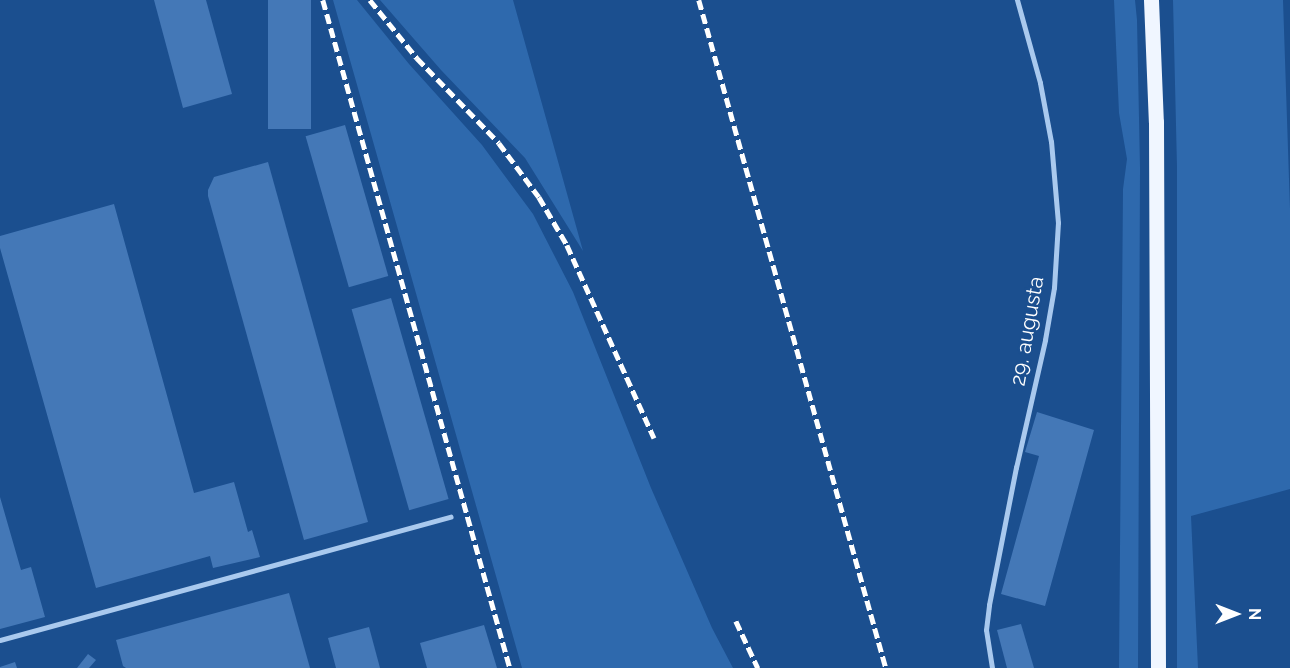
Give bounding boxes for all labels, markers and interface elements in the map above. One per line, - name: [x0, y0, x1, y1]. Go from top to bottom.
- street label: 29. augusta: [1005, 274, 1049, 388]
- north arrow: [1206, 584, 1266, 644]
- text: N: [1245, 608, 1264, 620]

